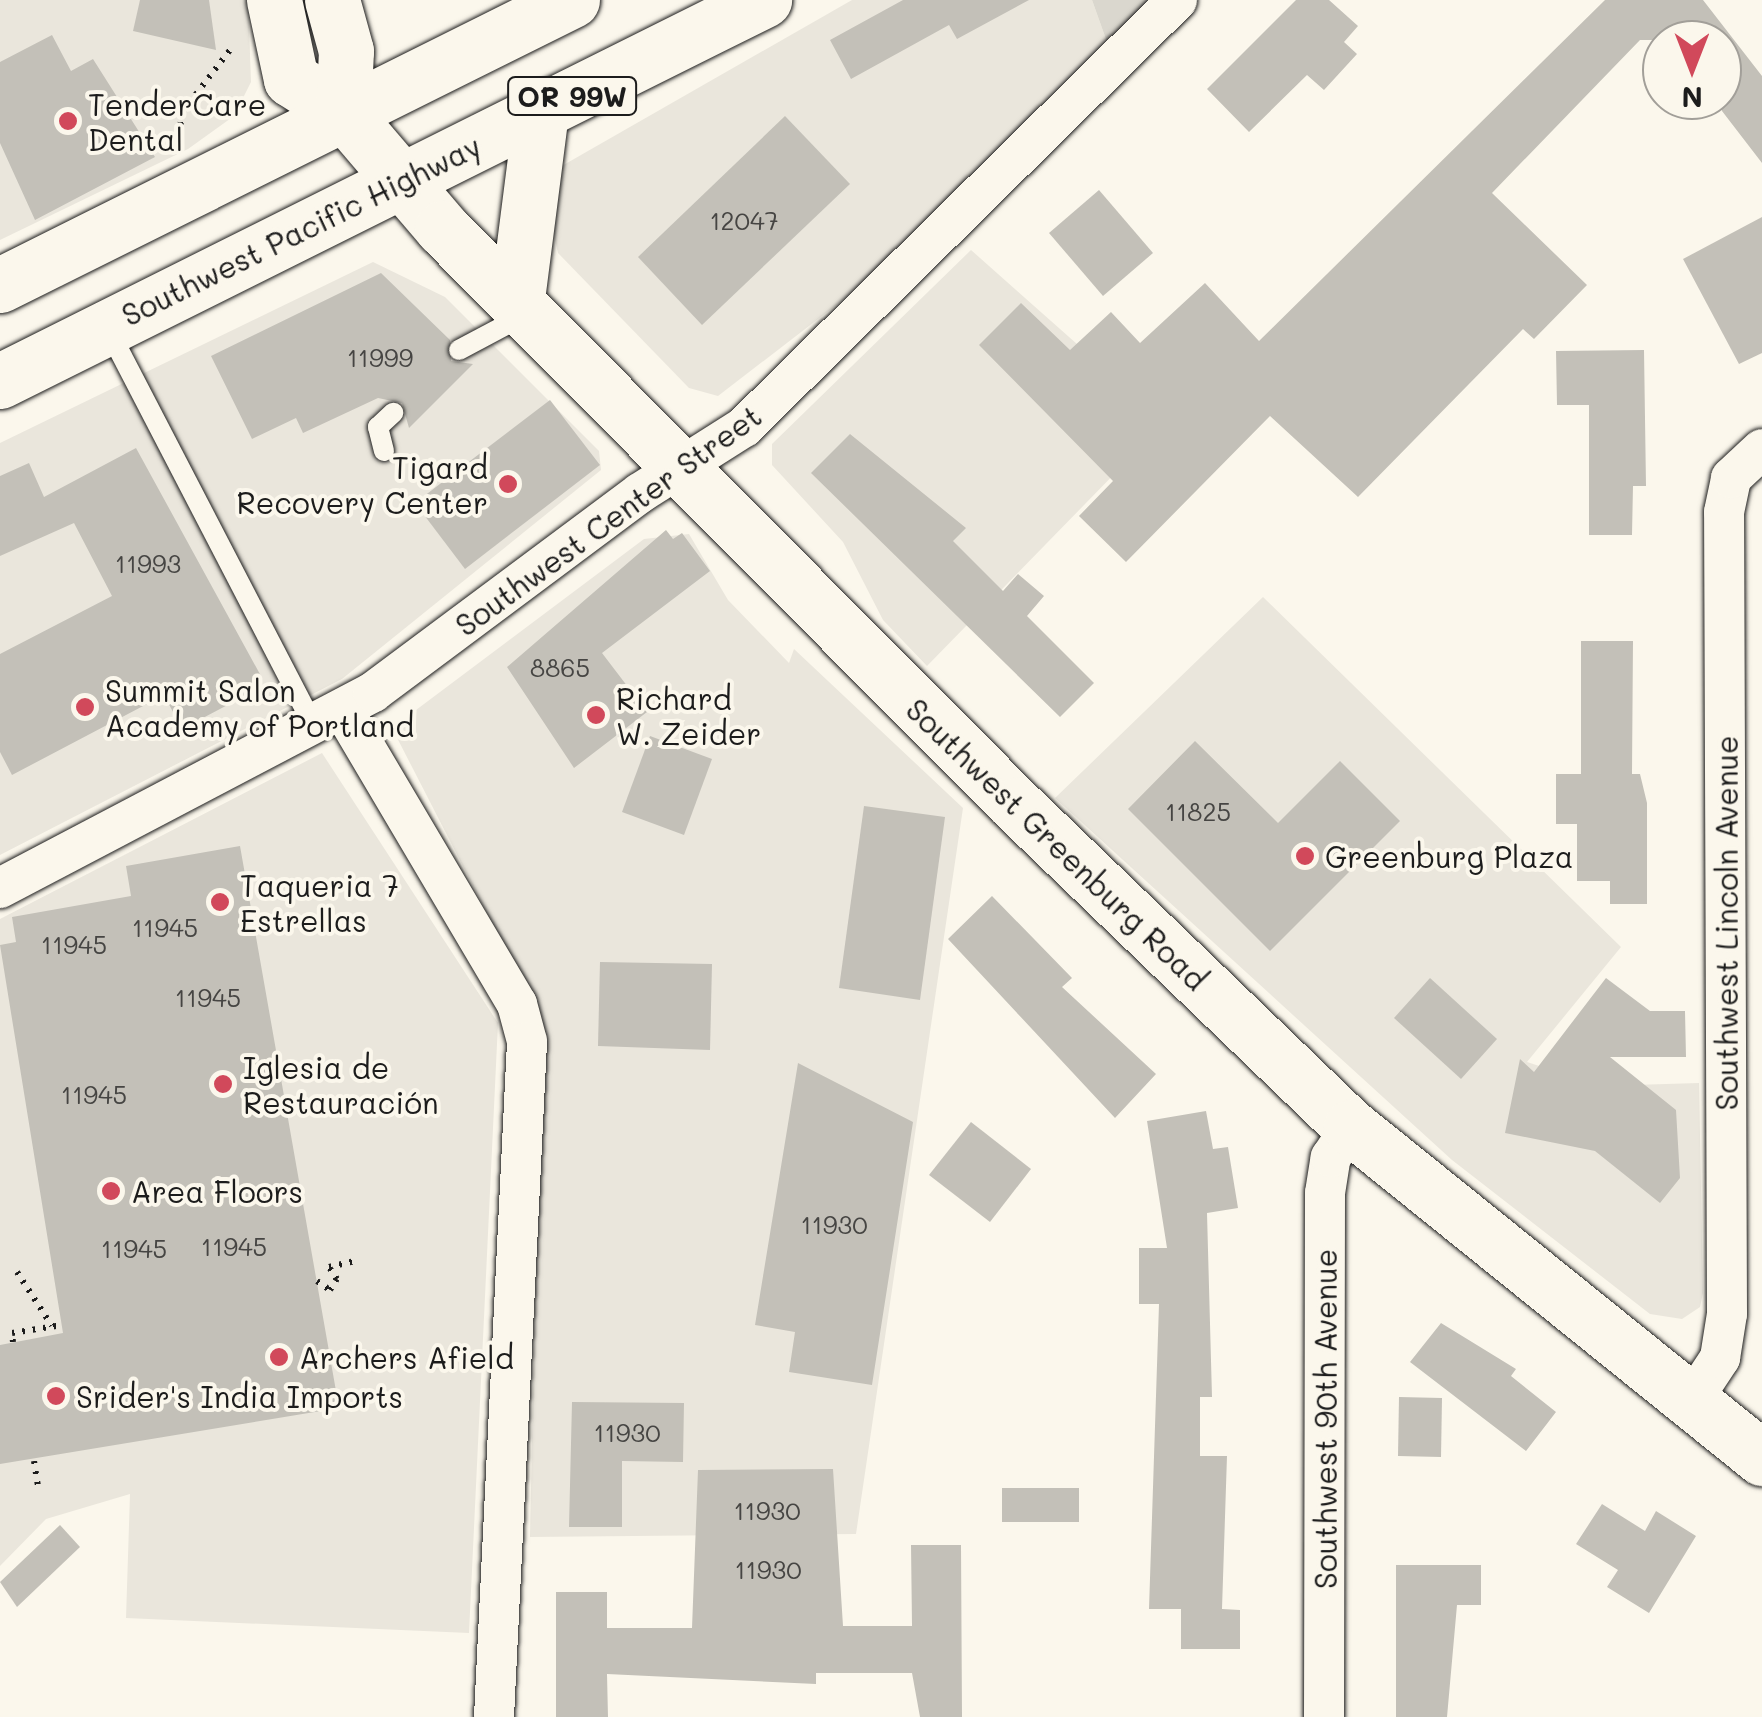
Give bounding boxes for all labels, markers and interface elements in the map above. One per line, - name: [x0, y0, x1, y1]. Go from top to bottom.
- north arrow: [1642, 20, 1742, 120]
- road number: OR 99W: [507, 73, 637, 119]
- text: N: [1681, 80, 1703, 116]
- place label: TenderCare Dental: [88, 86, 266, 156]
- marker: TenderCare Dental: [57, 110, 79, 132]
- street label: Southwest Pacific Highway: [116, 127, 486, 333]
- house number: 12047: [709, 205, 779, 235]
- house number: 11999: [347, 342, 413, 372]
- street label: Southwest Center Street: [448, 397, 768, 643]
- place label: Tigard Recovery Center: [237, 449, 488, 520]
- marker: Tigard Recovery Center: [497, 473, 519, 495]
- house number: 11993: [115, 548, 181, 578]
- house number: 8865: [530, 652, 590, 682]
- place label: Summit Salon Academy of Portland: [105, 672, 414, 742]
- place label: Richard W. Zeider: [616, 680, 761, 750]
- street label: Southwest Greenburg Road: [899, 691, 1215, 997]
- marker: Summit Salon Academy of Portland: [74, 696, 96, 718]
- marker: Richard W. Zeider: [585, 704, 607, 726]
- street label: Southwest Lincoln Avenue: [1708, 736, 1744, 1110]
- house number: 11825: [1165, 796, 1231, 826]
- place label: Greenburg Plaza: [1325, 838, 1574, 874]
- marker: Greenburg Plaza: [1294, 845, 1316, 867]
- place label: Taqueria 7 Estrellas: [240, 867, 399, 938]
- marker: Taqueria 7 Estrellas: [209, 891, 231, 913]
- house number: 11945: [132, 912, 198, 942]
- house number: 11945: [41, 929, 107, 959]
- house number: 11945: [175, 982, 241, 1012]
- place label: Iglesia de Restauración: [243, 1049, 439, 1120]
- marker: Iglesia de Restauración: [212, 1073, 234, 1095]
- house number: 11945: [61, 1079, 127, 1109]
- place label: Area Floors: [131, 1173, 303, 1209]
- marker: Area Floors: [100, 1180, 122, 1202]
- house number: 11930: [800, 1209, 868, 1239]
- house number: 11945: [201, 1231, 267, 1261]
- house number: 11945: [101, 1233, 167, 1263]
- street label: Southwest 90th Avenue: [1307, 1249, 1343, 1589]
- place label: Archers Afield: [299, 1339, 514, 1375]
- marker: Archers Afield: [268, 1346, 290, 1368]
- place label: Srider's India Imports: [76, 1378, 403, 1414]
- marker: Srider's India Imports: [45, 1385, 67, 1407]
- house number: 11930: [593, 1417, 661, 1447]
- house number: 11930: [733, 1495, 801, 1525]
- house number: 11930: [734, 1554, 802, 1584]

